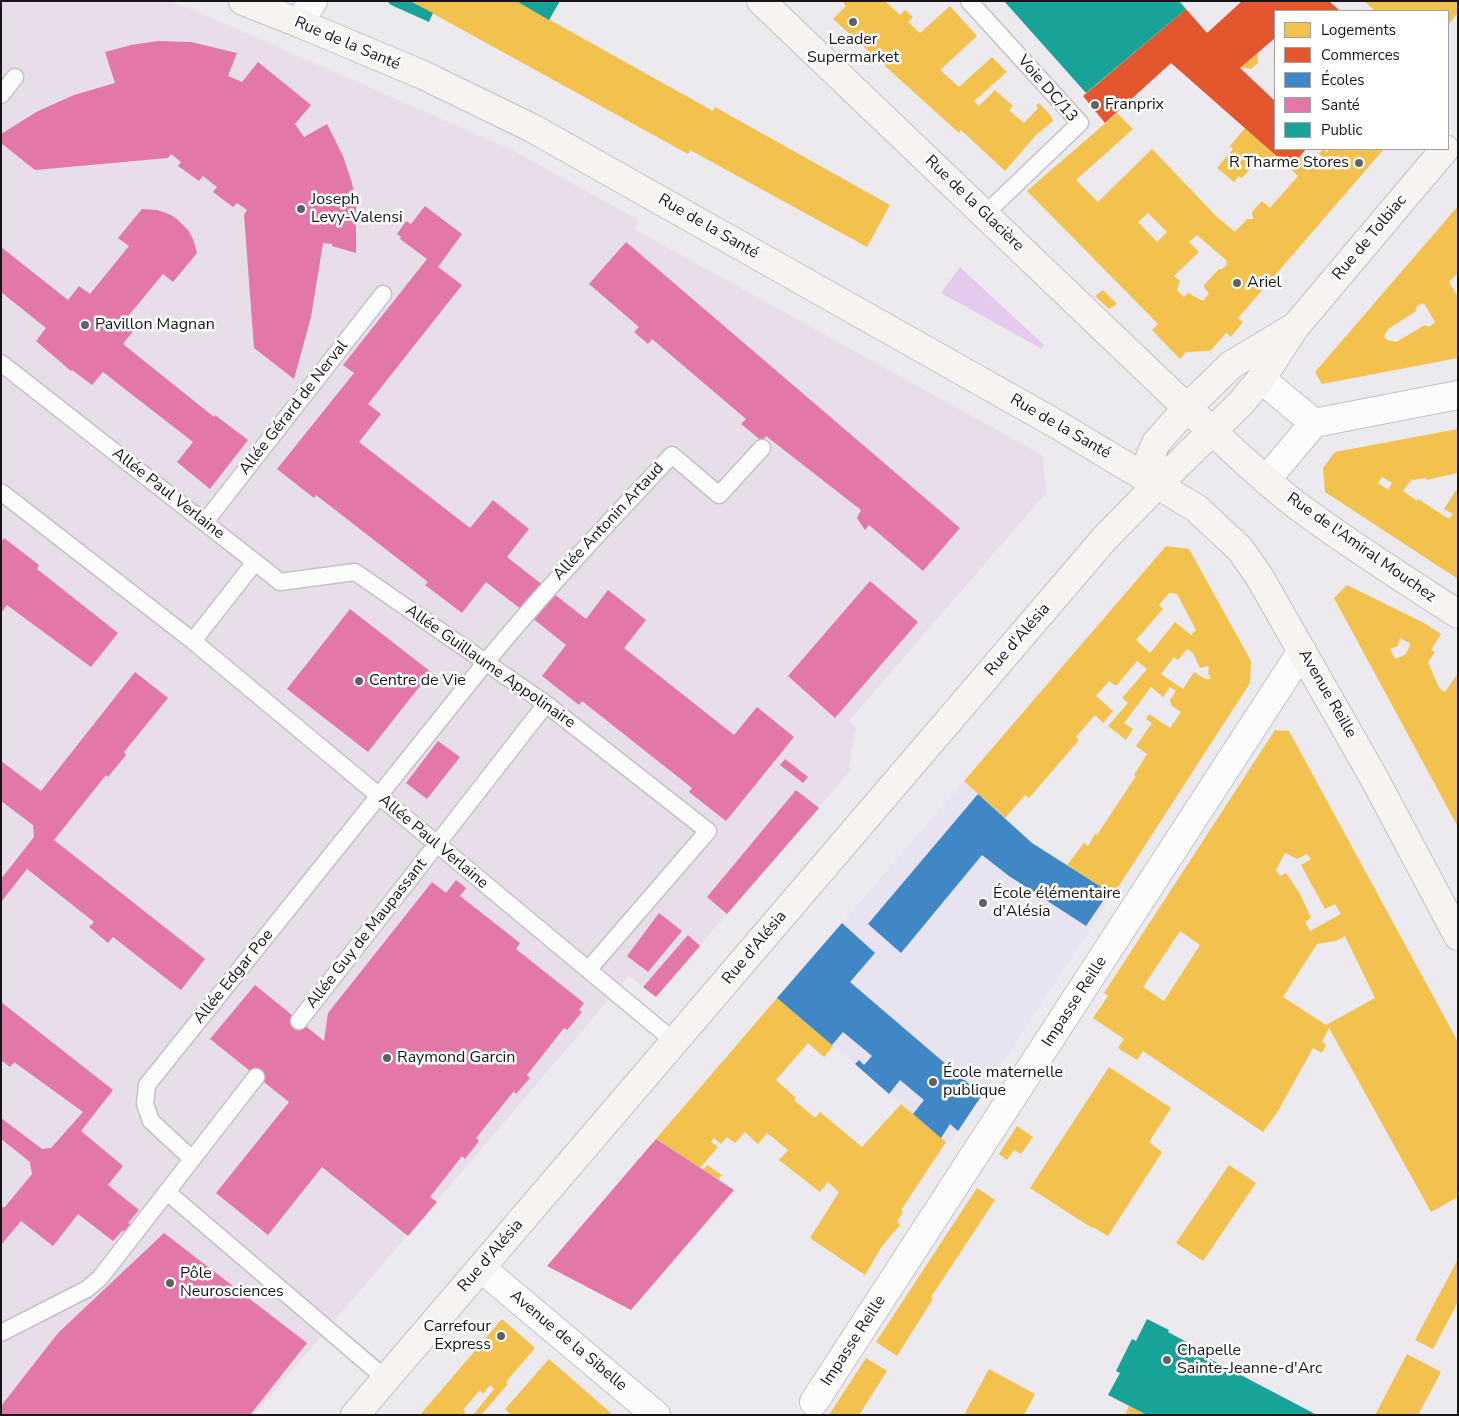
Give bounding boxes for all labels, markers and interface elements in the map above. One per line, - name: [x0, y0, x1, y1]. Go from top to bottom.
- legend: [1274, 10, 1449, 150]
- street label: Rue de la Santé: [291, 13, 403, 75]
- marker: Leader Supermarket: [847, 16, 859, 28]
- text: Logements: [1321, 20, 1396, 40]
- place label: Leader Supermarket: [807, 30, 899, 68]
- text: Commerces: [1321, 45, 1400, 65]
- street label: Voie DC/13: [1013, 52, 1081, 126]
- text: Écoles: [1321, 70, 1364, 90]
- place label: Franprix: [1105, 95, 1164, 115]
- text: Santé: [1321, 95, 1360, 115]
- marker: Franprix: [1089, 99, 1101, 111]
- text: Public: [1321, 120, 1362, 140]
- street label: Rue de la Glacière: [921, 152, 1027, 256]
- place label: R Tharme Stores: [1229, 153, 1349, 173]
- marker: R Tharme Stores: [1353, 157, 1365, 169]
- place label: Joseph Levy-Valensi: [311, 190, 403, 228]
- street label: Rue de la Santé: [654, 190, 762, 264]
- street label: Rue de Tolbiac: [1329, 192, 1411, 284]
- marker: Joseph Levy-Valensi: [295, 203, 307, 215]
- place label: Ariel: [1247, 273, 1281, 293]
- marker: Ariel: [1231, 277, 1243, 289]
- place label: Pavillon Magnan: [95, 315, 215, 335]
- marker: Pavillon Magnan: [79, 319, 91, 331]
- street label: Allée Gérard de Nerval: [236, 337, 352, 479]
- street label: Rue de la Santé: [1006, 390, 1114, 464]
- street label: Allée Paul Verlaine: [108, 444, 228, 544]
- street label: Allée Antonin Artaud: [550, 459, 668, 585]
- street label: Rue de l'Amiral Mouchez: [1283, 489, 1439, 607]
- street label: Rue d'Alésia: [981, 600, 1055, 680]
- street label: Allée Guillaume Appolinaire: [401, 601, 579, 733]
- street label: Avenue Reille: [1294, 646, 1360, 742]
- place label: Centre de Vie: [369, 671, 466, 691]
- marker: Centre de Vie: [353, 675, 365, 687]
- street label: Allée Paul Verlaine: [374, 791, 492, 893]
- street label: Allée Guy de Maupassant: [303, 855, 431, 1013]
- place label: École élémentaire d'Alésia: [993, 884, 1121, 922]
- marker: École élémentaire d'Alésia: [977, 897, 989, 909]
- street label: Rue d'Alésia: [719, 907, 791, 989]
- street label: Allée Edgar Poe: [190, 926, 278, 1028]
- street label: Impasse Reille: [1039, 953, 1111, 1051]
- place label: Raymond Garcin: [397, 1048, 515, 1068]
- marker: Raymond Garcin: [381, 1052, 393, 1064]
- place label: École maternelle publique: [943, 1063, 1063, 1101]
- marker: École maternelle publique: [927, 1076, 939, 1088]
- street label: Rue d'Alésia: [454, 1216, 528, 1296]
- place label: Pôle Neurosciences: [180, 1264, 284, 1302]
- marker: Pôle Neurosciences: [164, 1277, 176, 1289]
- street label: Avenue de la Sibelle: [505, 1286, 631, 1396]
- street label: Impasse Reille: [818, 1292, 890, 1390]
- place label: Carrefour Express: [423, 1317, 491, 1355]
- marker: Carrefour Express: [495, 1330, 507, 1342]
- place label: Chapelle Sainte-Jeanne-d'Arc: [1177, 1341, 1322, 1379]
- marker: Chapelle Sainte-Jeanne-d'Arc: [1161, 1354, 1173, 1366]

